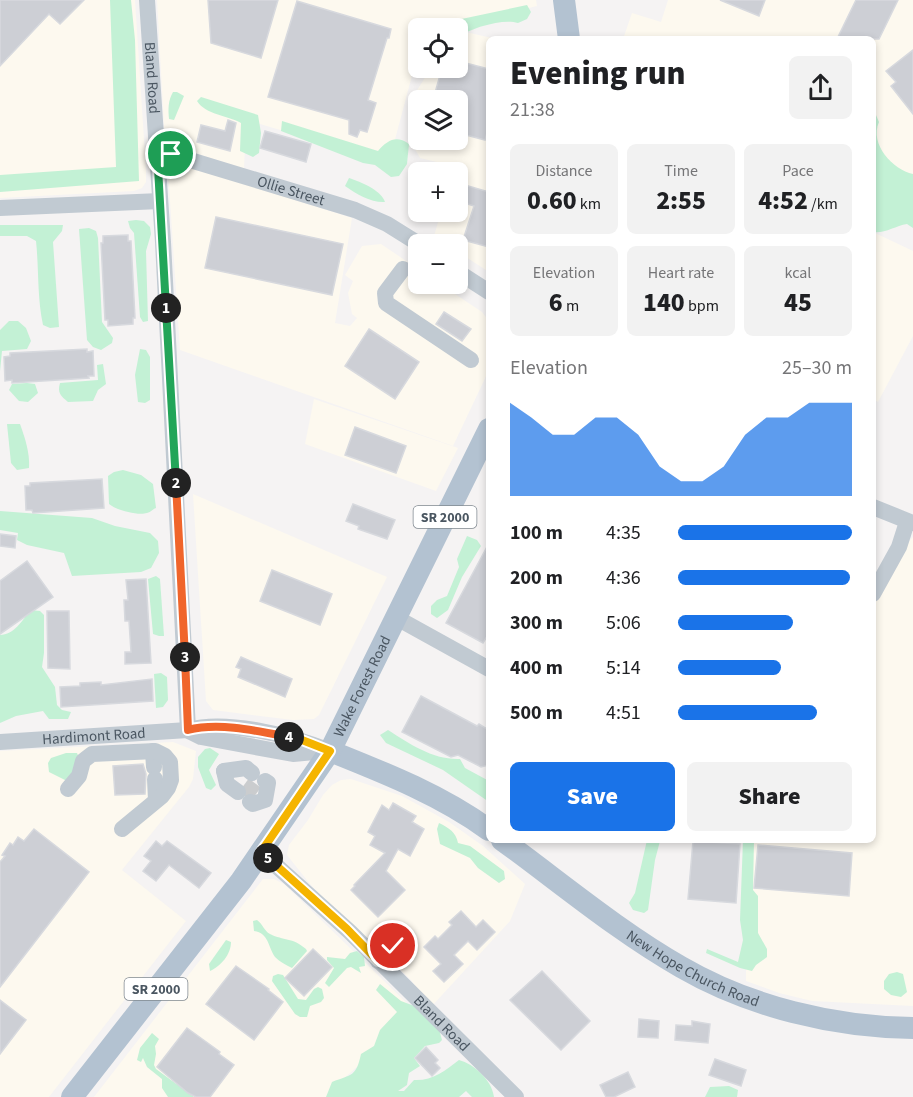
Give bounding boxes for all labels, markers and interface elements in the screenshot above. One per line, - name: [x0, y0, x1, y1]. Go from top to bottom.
- map controls: [408, 18, 468, 294]
- button: locate: [408, 18, 468, 78]
- street label: Bland Road: [139, 41, 164, 114]
- text: Evening run: [510, 50, 686, 97]
- button: share: [789, 56, 852, 119]
- button: layers: [408, 90, 468, 150]
- text: 21:38: [510, 96, 555, 124]
- pin: [145, 128, 196, 179]
- icon: arrive: [154, 137, 187, 170]
- text: Distance: [536, 160, 592, 182]
- text: Time: [664, 160, 698, 182]
- text: Pace: [782, 160, 814, 182]
- button: +: [408, 162, 468, 222]
- street label: Ollie Street: [255, 171, 327, 211]
- text: 0.60: [527, 182, 577, 219]
- text: 2:55: [656, 182, 706, 219]
- text: 4:52: [758, 182, 808, 219]
- text: km: [577, 193, 601, 215]
- text: /km: [808, 193, 838, 215]
- button: −: [408, 234, 468, 294]
- text: Elevation: [533, 262, 595, 284]
- text: Heart rate: [648, 262, 714, 284]
- text: kcal: [785, 262, 811, 284]
- text: 6: [549, 284, 563, 321]
- text: 140: [643, 284, 685, 321]
- text: 45: [784, 284, 812, 321]
- pin: 1: [151, 293, 181, 323]
- text: m: [563, 295, 579, 317]
- text: bpm: [685, 295, 719, 317]
- text: 1: [162, 297, 170, 319]
- text: Elevation: [510, 354, 588, 382]
- text: 25–30 m: [782, 354, 852, 382]
- pin: 2: [161, 468, 191, 498]
- text: 2: [172, 472, 180, 494]
- road number: SR 2000: [414, 506, 476, 528]
- text: 100 m: [510, 519, 563, 547]
- text: 4:35: [606, 519, 641, 547]
- text: 200 m: [510, 564, 563, 592]
- text: 4:36: [606, 564, 641, 592]
- text: 300 m: [510, 609, 563, 637]
- text: 5:06: [606, 609, 641, 637]
- street label: Wake Forest Road: [328, 632, 396, 741]
- pin: 3: [170, 642, 200, 672]
- text: 3: [181, 646, 189, 668]
- text: 400 m: [510, 654, 563, 682]
- text: 5:14: [606, 654, 641, 682]
- text: 500 m: [510, 699, 563, 727]
- text: 4:51: [606, 699, 641, 727]
- pin: 4: [274, 722, 304, 752]
- street label: Hardimont Road: [42, 723, 146, 750]
- text: 4: [285, 726, 293, 748]
- button: Save: [510, 762, 675, 831]
- button: Share: [687, 762, 852, 831]
- pin: 5: [253, 843, 283, 873]
- text: 5: [264, 847, 272, 869]
- pin: [367, 920, 418, 971]
- street label: New Hope Church Road: [622, 925, 762, 1012]
- icon: check: [376, 929, 409, 962]
- road number: SR 2000: [124, 978, 188, 1000]
- street label: Bland Road: [408, 991, 474, 1056]

